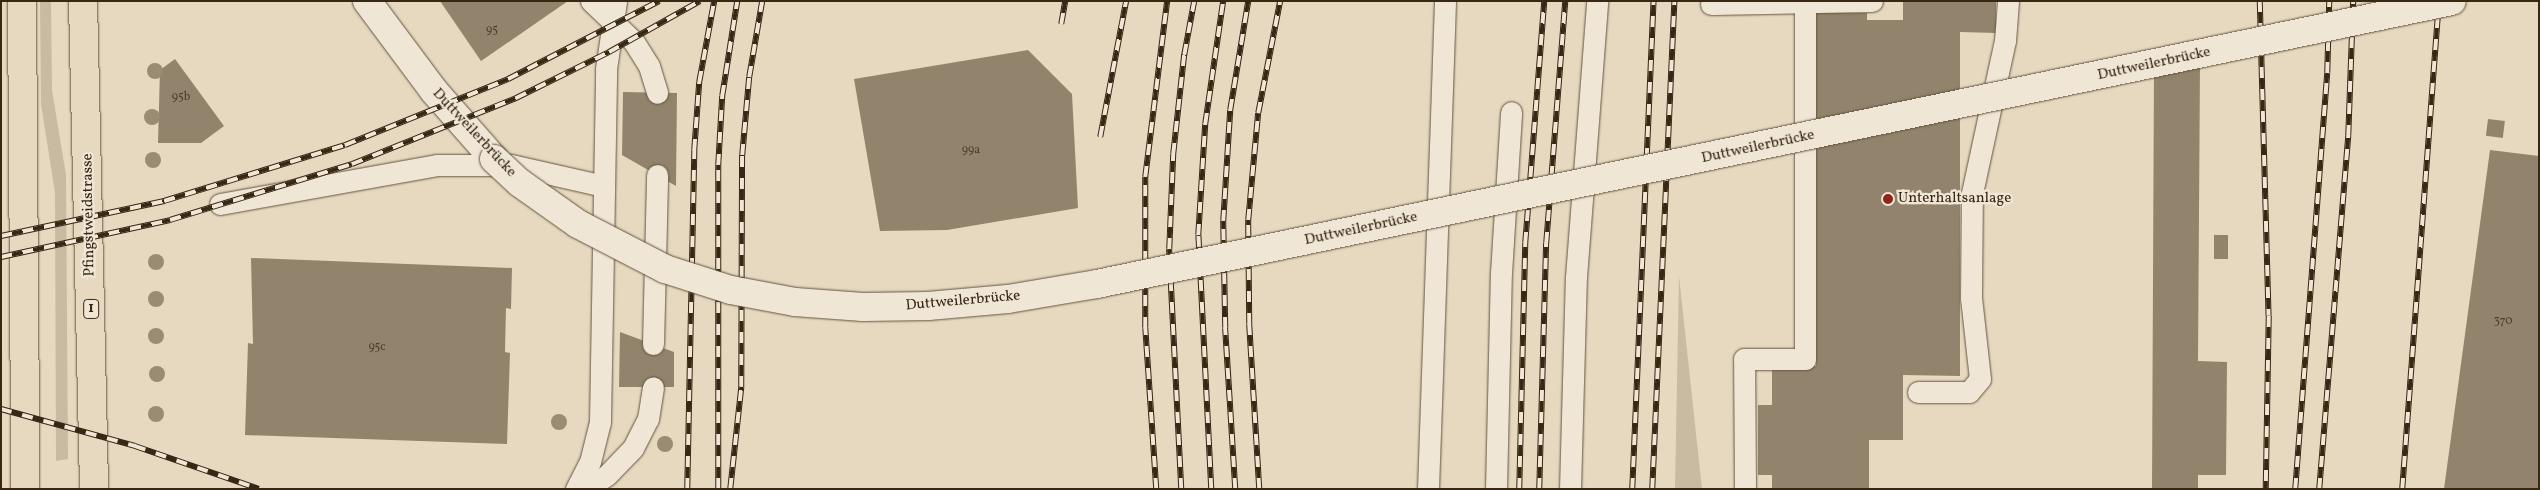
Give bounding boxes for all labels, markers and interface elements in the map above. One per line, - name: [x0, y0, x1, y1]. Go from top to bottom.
- house number: 95: [486, 24, 498, 38]
- street label: Duttweilerbrücke: [2096, 43, 2212, 85]
- street label: Duttweilerbrücke: [428, 85, 520, 181]
- house number: 95b: [172, 91, 190, 105]
- street label: Duttweilerbrücke: [1700, 126, 1816, 168]
- house number: 99a: [962, 144, 980, 158]
- street label: Pfingstweidstrasse: [79, 153, 99, 277]
- place label: Unterhaltsanlage: [1898, 190, 2011, 208]
- marker: Unterhaltsanlage: [1882, 193, 1894, 205]
- street label: Duttweilerbrücke: [1303, 208, 1419, 250]
- street label: Duttweilerbrücke: [905, 287, 1021, 315]
- road number: 1: [82, 298, 100, 320]
- house number: 370: [2494, 315, 2512, 329]
- house number: 95c: [368, 341, 386, 355]

